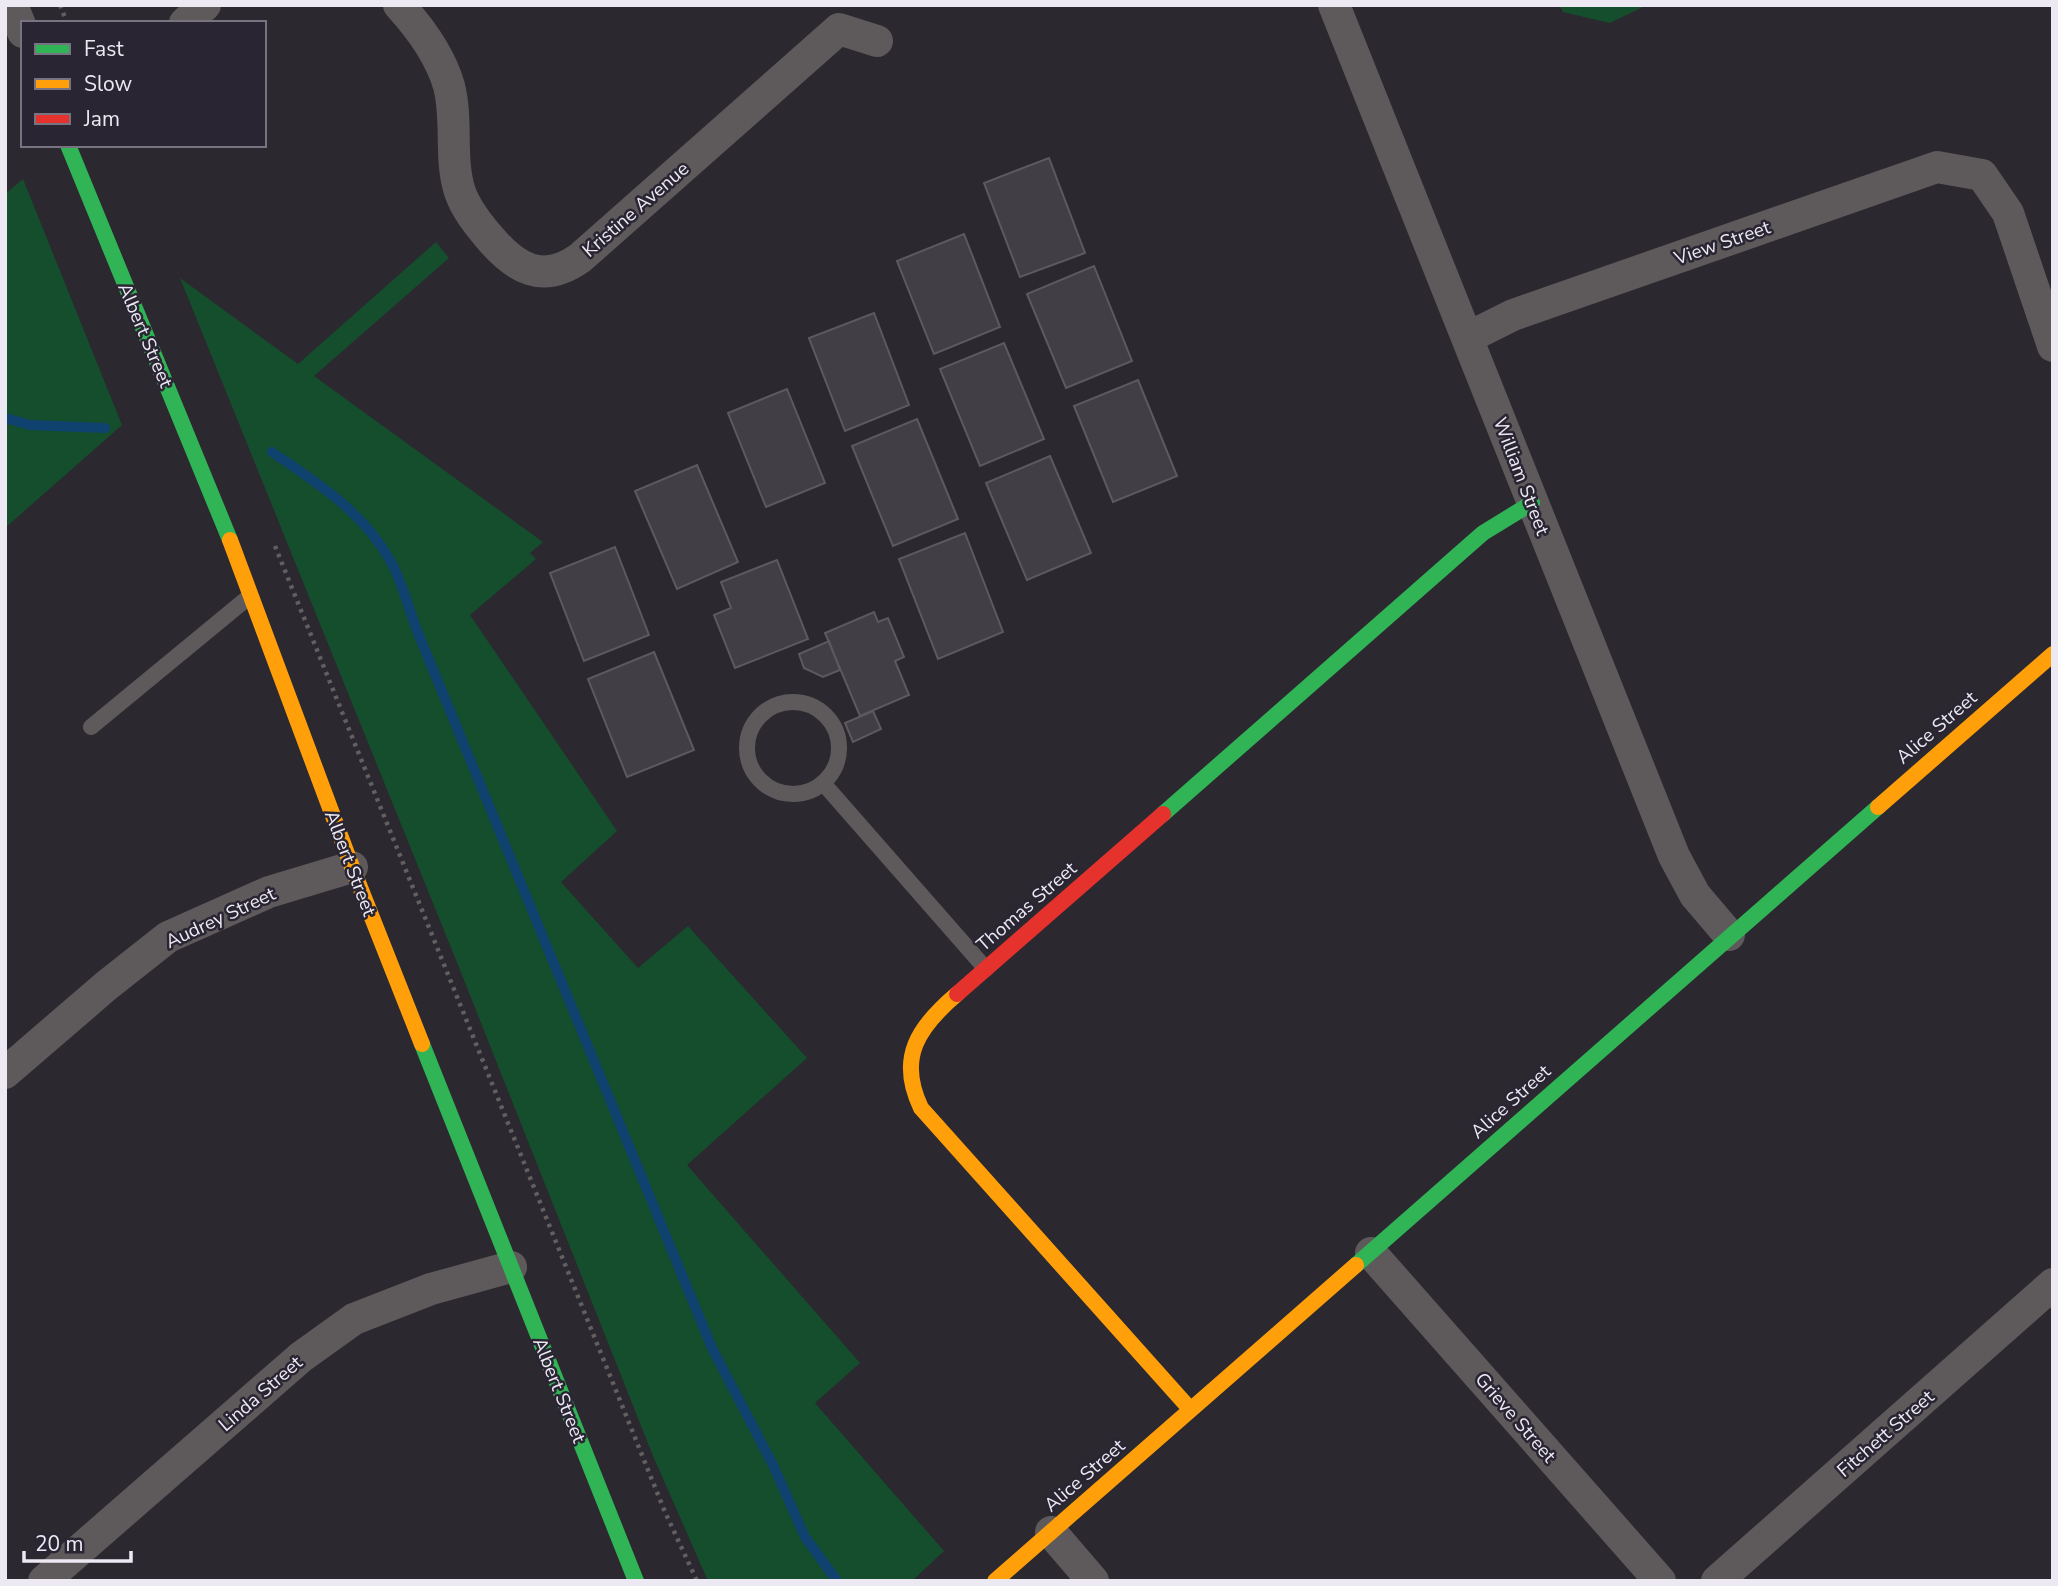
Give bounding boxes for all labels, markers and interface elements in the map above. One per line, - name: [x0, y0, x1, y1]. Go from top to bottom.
- legend: [21, 21, 266, 147]
- text: Fast: [84, 35, 124, 63]
- text: Slow: [84, 70, 133, 98]
- text: Jam: [83, 105, 120, 133]
- street label: Kristine Avenue: [577, 156, 695, 263]
- street label: View Street: [1670, 214, 1774, 272]
- street label: Albert Street: [111, 279, 179, 392]
- street label: William Street: [1487, 414, 1556, 539]
- street label: Alice Street: [1891, 685, 1983, 770]
- street label: Albert Street: [318, 807, 382, 920]
- street label: Thomas Street: [971, 856, 1083, 958]
- street label: Audrey Street: [161, 881, 280, 955]
- street label: Alice Street: [1465, 1059, 1557, 1145]
- street label: Albert Street: [526, 1334, 592, 1447]
- street label: Linda Street: [213, 1350, 308, 1437]
- street label: Grieve Street: [1469, 1367, 1562, 1469]
- street label: Fitchett Street: [1832, 1384, 1940, 1483]
- street label: Alice Street: [1039, 1433, 1131, 1518]
- scale bar: [24, 1520, 131, 1564]
- text: 20 m: [35, 1530, 84, 1558]

